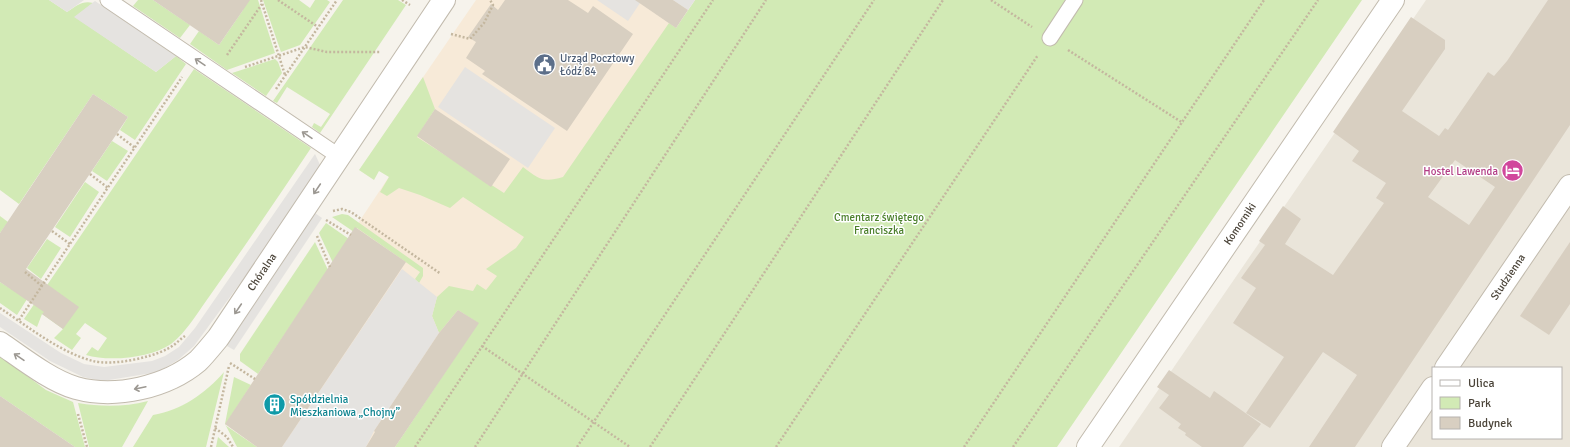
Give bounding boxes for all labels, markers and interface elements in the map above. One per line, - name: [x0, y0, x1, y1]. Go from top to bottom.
- public building icon: Urząd Pocztowy Łódź 84: [531, 51, 557, 77]
- place label: Urząd Pocztowy Łódź 84: [560, 52, 635, 78]
- one-way arrow: [195, 58, 206, 66]
- one-way arrow: [302, 131, 313, 139]
- hotel icon: Hostel Lawenda: [1500, 158, 1526, 184]
- place label: Hostel Lawenda: [1423, 165, 1498, 178]
- one-way arrow: [313, 183, 321, 195]
- street label: Komorniki: [1221, 200, 1259, 248]
- park label: Cmentarz świętego Franciszka: [834, 211, 924, 237]
- street label: Chóralna: [245, 250, 280, 293]
- street label: Studzienna: [1488, 251, 1528, 303]
- one-way arrow: [234, 303, 242, 314]
- one-way arrow: [14, 353, 25, 361]
- legend: [1432, 367, 1562, 439]
- text: Ulica: [1468, 376, 1495, 391]
- one-way arrow: [134, 384, 147, 392]
- building icon: Spółdzielnia Mieszkaniowa „Chojny”: [261, 392, 287, 418]
- place label: Spółdzielnia Mieszkaniowa „Chojny”: [290, 393, 400, 419]
- text: Park: [1468, 396, 1491, 411]
- text: Budynek: [1468, 416, 1512, 431]

